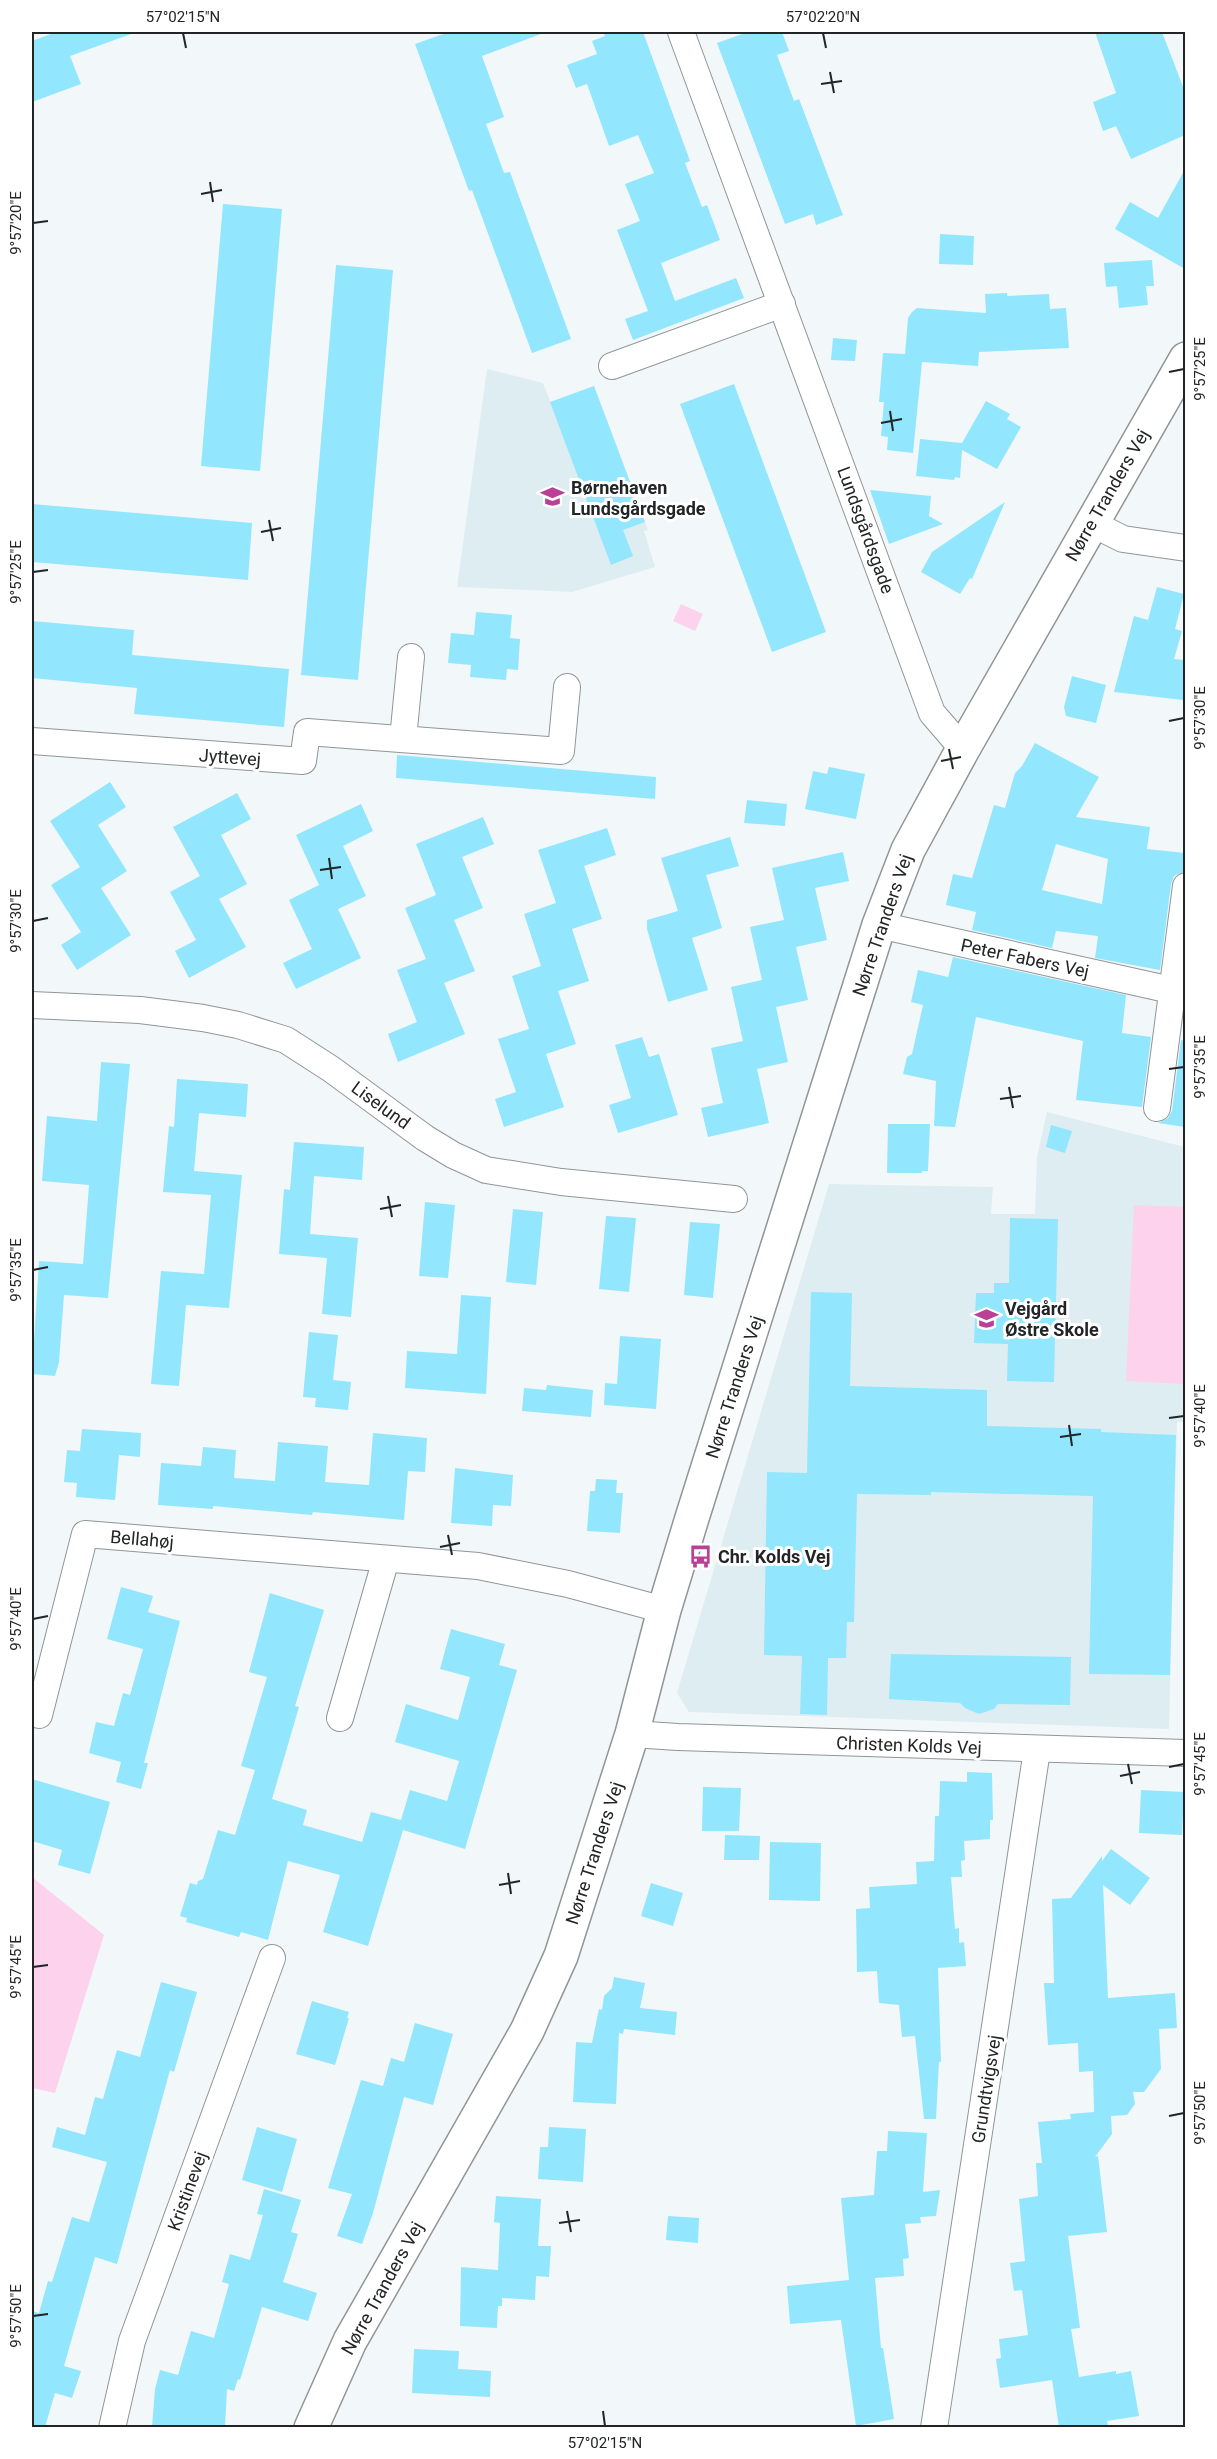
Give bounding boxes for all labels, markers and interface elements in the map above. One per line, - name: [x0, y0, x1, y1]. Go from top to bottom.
- text: 57°02'15"N: [146, 8, 220, 26]
- text: 57°02'20"N: [786, 8, 860, 26]
- text: 9°57'20"E: [7, 191, 25, 255]
- text: 9°57'25"E: [1191, 337, 1209, 401]
- street label: Nørre Tranders Vej: [1061, 425, 1153, 565]
- street label: Lundsgårdsgade: [833, 464, 899, 596]
- place label: Børnehaven Lundsgårdsgade: [571, 477, 706, 519]
- school or university icon: Børnehaven Lundsgårdsgade: [540, 484, 566, 510]
- text: 9°57'25"E: [7, 540, 25, 604]
- text: 9°57'30"E: [1191, 686, 1209, 750]
- street label: Jyttevej: [198, 744, 262, 770]
- street label: Nørre Tranders Vej: [848, 851, 916, 999]
- text: 9°57'30"E: [7, 889, 25, 953]
- street label: Peter Fabers Vej: [959, 934, 1091, 982]
- text: 9°57'35"E: [1191, 1035, 1209, 1099]
- street label: Liselund: [348, 1077, 414, 1133]
- text: 9°57'35"E: [7, 1238, 25, 1302]
- place label: Vejgård Østre Skole: [1005, 1298, 1099, 1340]
- school or university icon: Vejgård Østre Skole: [974, 1305, 1000, 1331]
- street label: Nørre Tranders Vej: [701, 1313, 767, 1461]
- text: 9°57'40"E: [1191, 1384, 1209, 1448]
- street label: Bellahøj: [109, 1526, 175, 1552]
- bus stop icon: Chr. Kolds Vej: [687, 1543, 713, 1569]
- place label: Chr. Kolds Vej: [718, 1546, 831, 1567]
- text: 9°57'40"E: [7, 1587, 25, 1651]
- street label: Christen Kolds Vej: [836, 1732, 982, 1758]
- text: 9°57'45"E: [1191, 1732, 1209, 1796]
- street label: Nørre Tranders Vej: [561, 1779, 627, 1927]
- text: 9°57'45"E: [7, 1935, 25, 1999]
- street label: Grundtvigsvej: [967, 2033, 1005, 2145]
- text: 9°57'50"E: [1191, 2081, 1209, 2145]
- street label: Kristinevej: [163, 2148, 211, 2234]
- street label: Nørre Tranders Vej: [337, 2218, 427, 2358]
- text: 9°57'50"E: [7, 2284, 25, 2348]
- text: 57°02'15"N: [568, 2434, 642, 2452]

